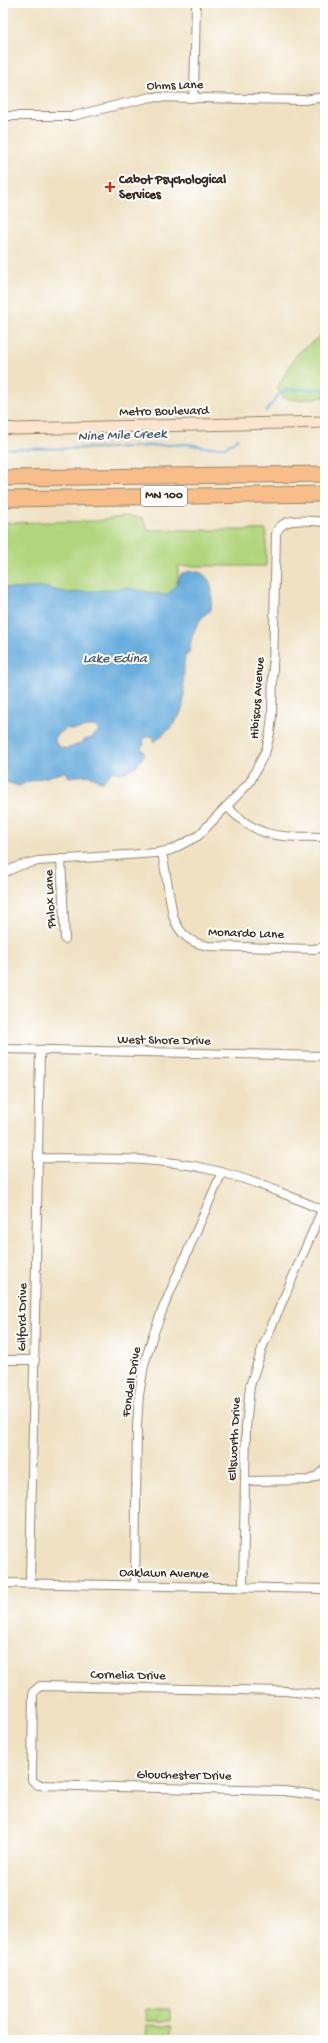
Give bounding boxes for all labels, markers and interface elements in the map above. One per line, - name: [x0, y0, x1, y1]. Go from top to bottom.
- street label: Ohms Lane: [146, 78, 204, 94]
- place label: Cabot Psychological Services: [118, 173, 226, 203]
- marker: Cabot Psychological Services: [104, 181, 116, 193]
- street label: Metro Boulevard: [119, 404, 210, 420]
- water label: Nine Mile Creek: [77, 426, 169, 446]
- road number: MN 100: [141, 486, 187, 506]
- water label: Lake Edina: [83, 651, 148, 668]
- street label: Hibiscus Avenue: [248, 656, 268, 740]
- street label: Phlox Lane: [42, 869, 60, 930]
- street label: Monardo Lane: [208, 925, 285, 943]
- street label: West Shore Drive: [117, 1033, 211, 1049]
- street label: Gilford Drive: [15, 1282, 31, 1351]
- street label: Fondell Drive: [119, 1345, 145, 1419]
- street label: Ellsworth Drive: [225, 1397, 245, 1481]
- street label: Oaklawn Avenue: [119, 1566, 209, 1582]
- street label: Cornelia Drive: [90, 1668, 166, 1684]
- street label: Glouchester Drive: [136, 1768, 232, 1784]

